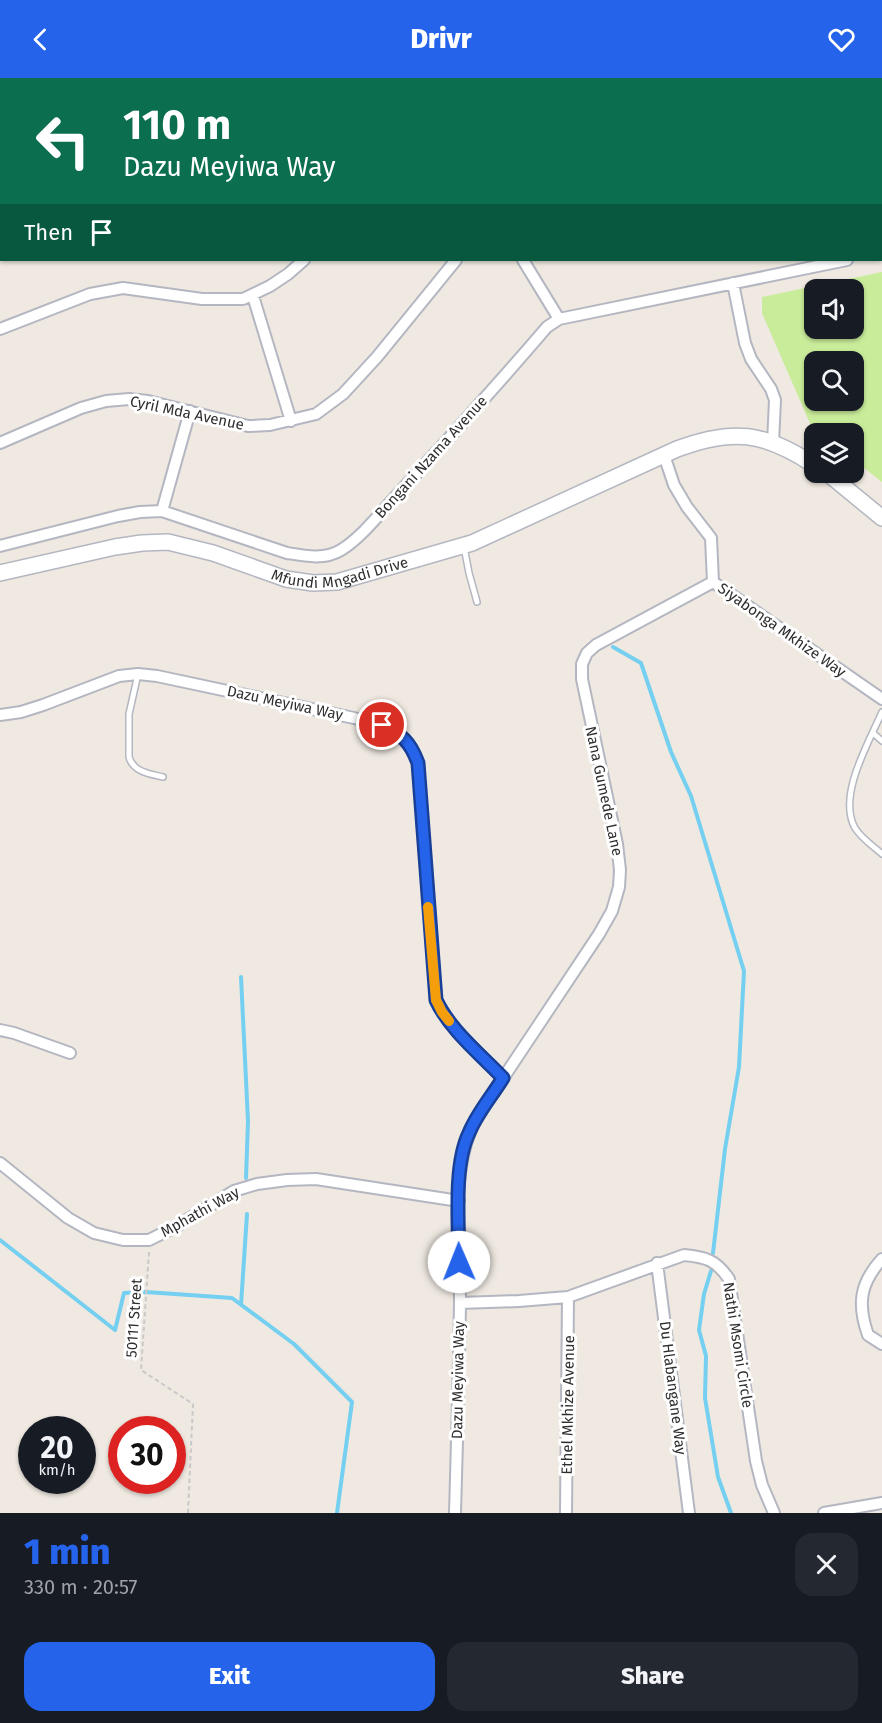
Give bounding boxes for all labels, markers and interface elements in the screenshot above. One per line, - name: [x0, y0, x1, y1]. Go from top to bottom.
- icon: back: [24, 23, 57, 56]
- text: Drivr: [410, 23, 472, 55]
- icon: heart: [825, 23, 858, 56]
- text: 110 m: [123, 100, 231, 150]
- icon: left: [24, 102, 102, 180]
- text: Dazu Meyiwa Way: [123, 151, 336, 183]
- icon: arrive: [85, 216, 118, 249]
- text: Then: [24, 219, 73, 246]
- map controls: [804, 279, 864, 483]
- button: sound: [804, 279, 864, 339]
- button: search: [804, 351, 864, 411]
- street label: Cyril Mda Avenue: [128, 392, 246, 434]
- street label: Bongani Nzama Avenue: [371, 392, 491, 522]
- button: layers: [804, 423, 864, 483]
- street label: Mfundi Mngadi Drive: [269, 553, 410, 592]
- street label: Siyabonga Mkhize Way: [715, 579, 850, 681]
- street label: Dazu Meyiwa Way: [225, 682, 345, 724]
- pin: [356, 699, 407, 750]
- icon: arrive: [365, 708, 398, 741]
- street label: Nana Gumede Lane: [581, 725, 627, 857]
- street label: Mphathi Way: [158, 1183, 243, 1241]
- position arrow: [427, 1230, 491, 1294]
- street label: 50111 Street: [122, 1277, 146, 1358]
- street label: Nathi Msomi Circle: [719, 1281, 757, 1409]
- street label: Dazu Meyiwa Way: [448, 1320, 468, 1439]
- street label: Du Hlabangane Way: [656, 1320, 690, 1457]
- street label: Ethel Mkhize Avenue: [558, 1335, 578, 1475]
- speed limit sign: 30: [108, 1416, 186, 1494]
- text: 20: [40, 1430, 74, 1466]
- text: km/h: [38, 1461, 76, 1479]
- text: 1 min: [24, 1530, 110, 1574]
- button: close: [795, 1533, 858, 1596]
- text: 330 m · 20:57: [24, 1575, 137, 1599]
- button: Exit: [24, 1642, 435, 1711]
- button: Share: [447, 1642, 858, 1711]

